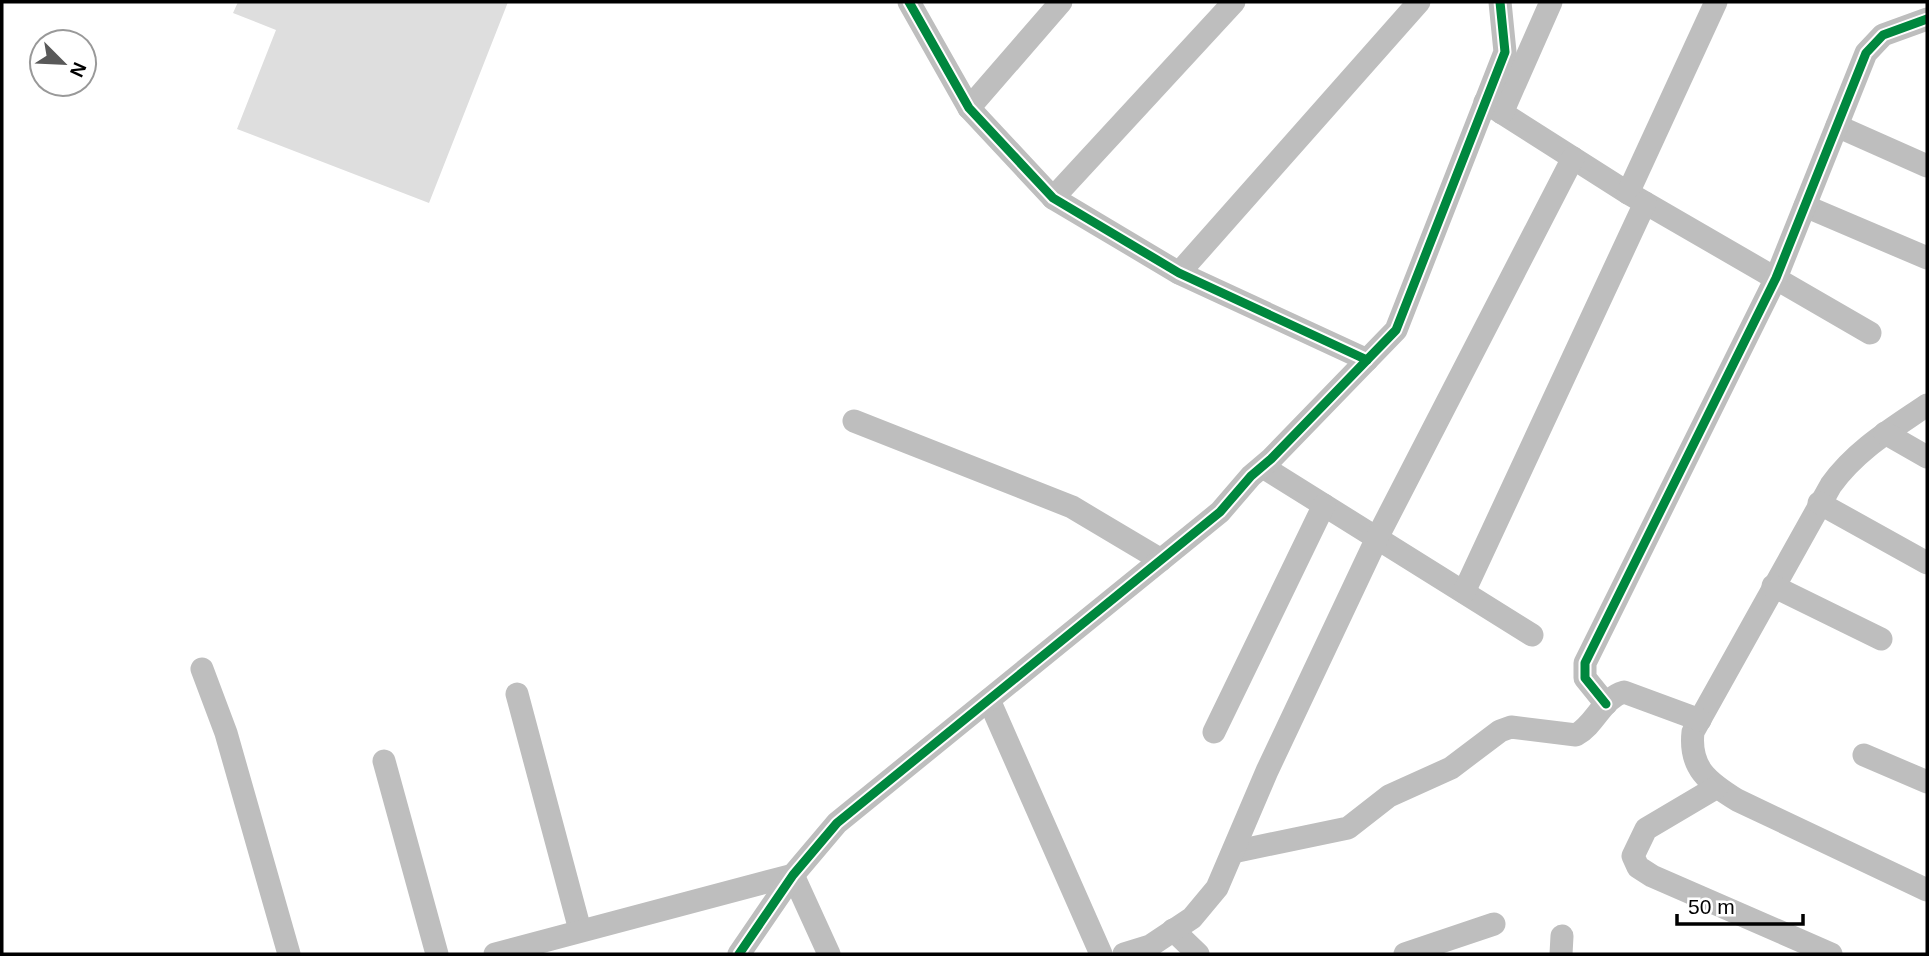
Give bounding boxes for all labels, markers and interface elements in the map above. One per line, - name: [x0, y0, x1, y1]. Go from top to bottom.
- north arrow: [28, 28, 98, 98]
- text: N: [66, 59, 90, 80]
- scale bar: [1677, 883, 1803, 927]
- text: 50 m: [1688, 895, 1735, 918]

